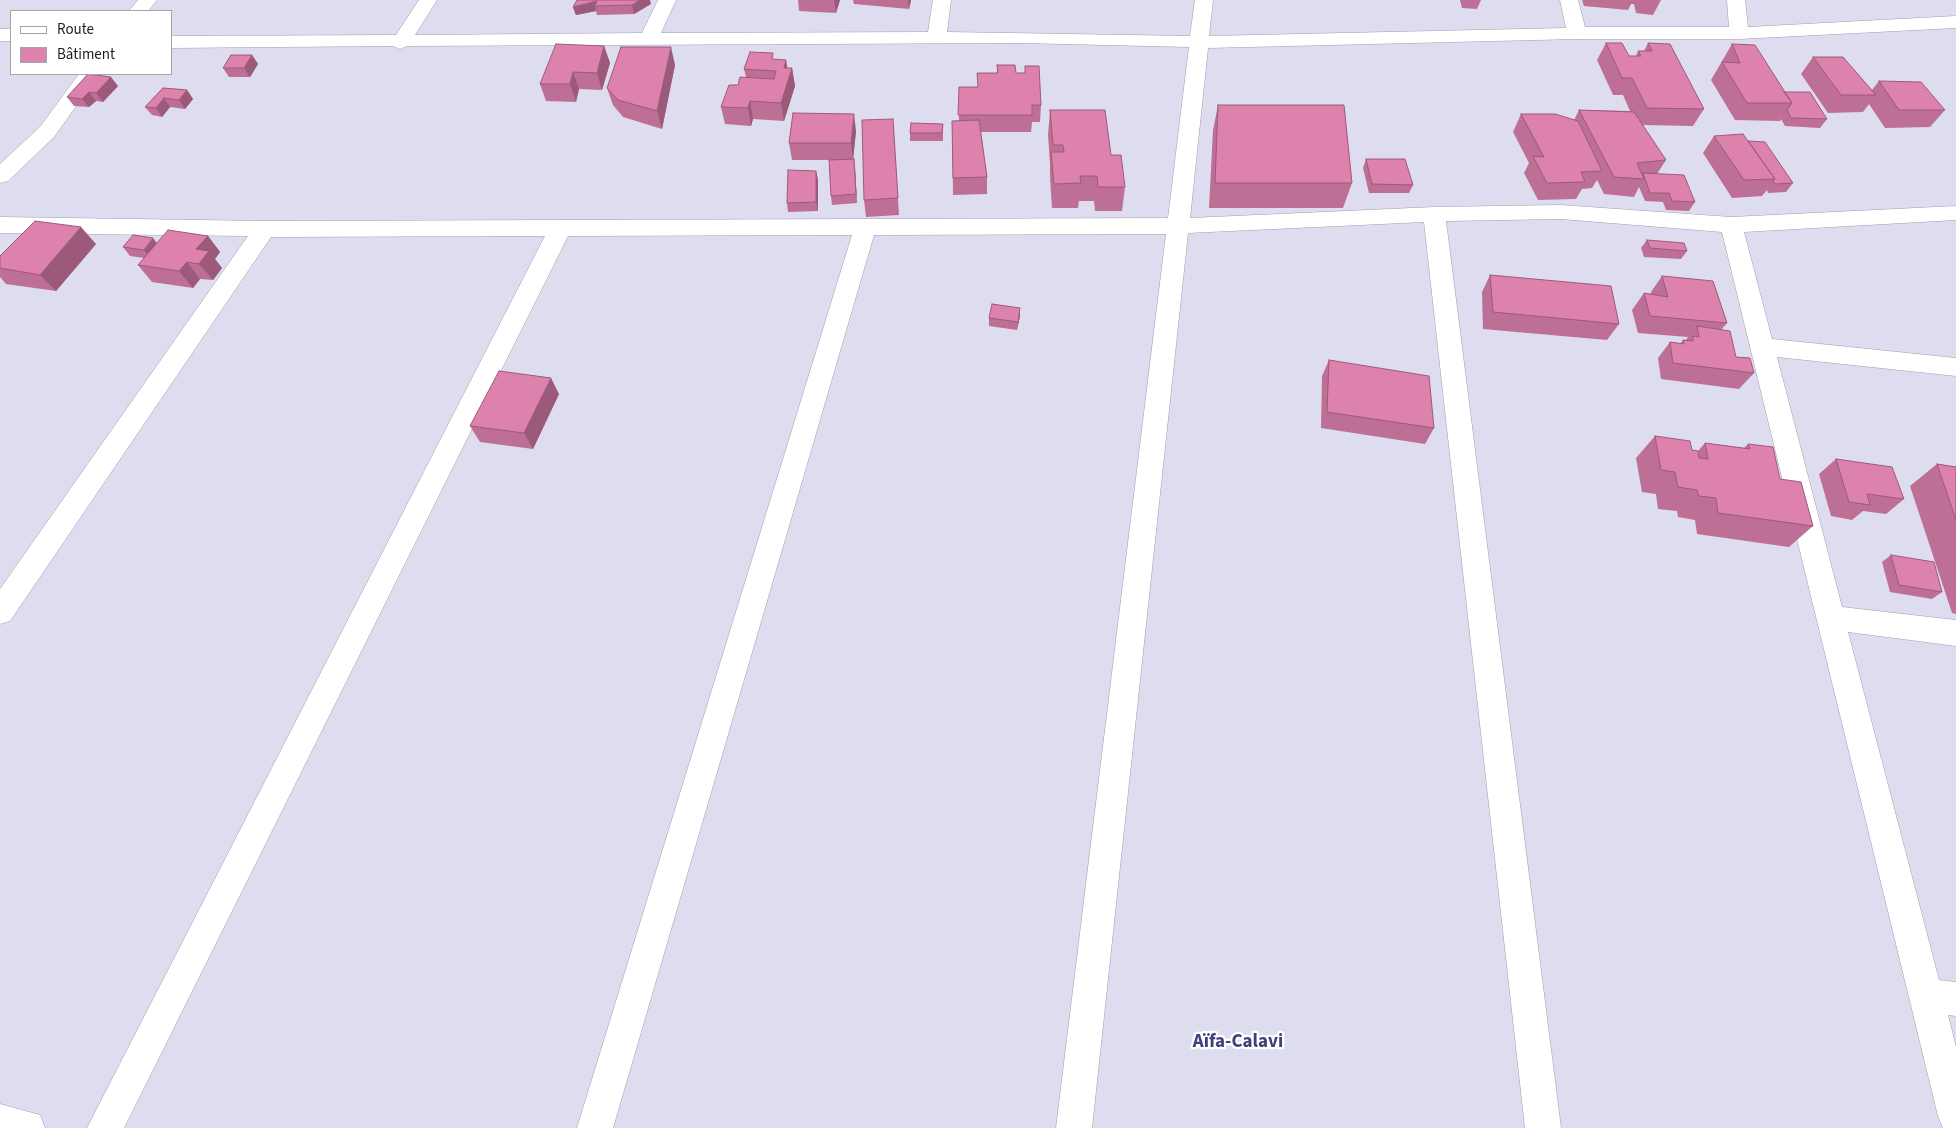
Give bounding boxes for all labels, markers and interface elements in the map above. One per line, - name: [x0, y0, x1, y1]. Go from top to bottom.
- legend: [10, 10, 172, 75]
- text: Route: [57, 19, 94, 40]
- text: Bâtiment: [57, 44, 115, 65]
- district label: Aïfa-Calavi: [1193, 1032, 1283, 1054]

